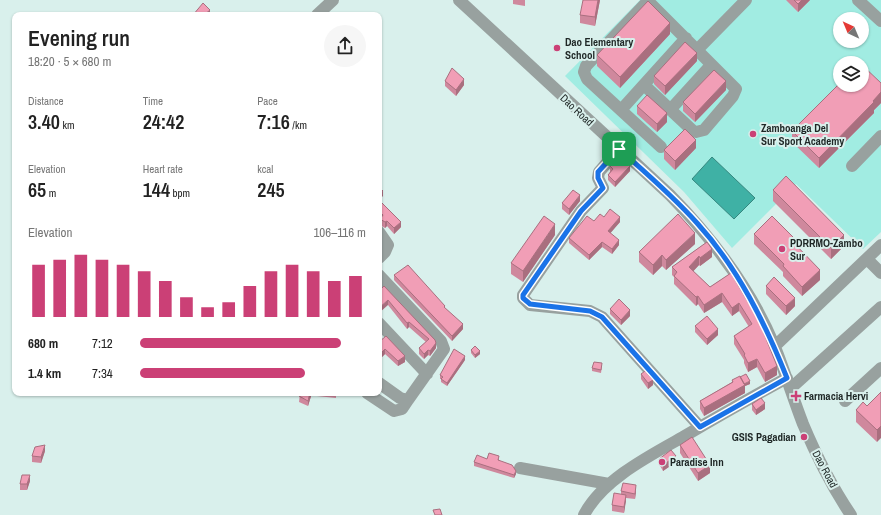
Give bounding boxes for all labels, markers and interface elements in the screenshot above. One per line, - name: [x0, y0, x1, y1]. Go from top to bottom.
- north arrow: [833, 12, 869, 48]
- map controls: [833, 12, 869, 92]
- text: Evening run: [28, 23, 130, 53]
- button: share: [324, 25, 366, 67]
- place label: Dao Elementary School: [565, 35, 633, 62]
- marker: Dao Elementary School: [552, 43, 562, 53]
- text: 18:20 · 5 × 680 m: [28, 53, 111, 70]
- button: layers: [833, 56, 869, 92]
- street label: Dao Road: [557, 91, 597, 129]
- text: Distance: [28, 94, 64, 108]
- text: Time: [143, 94, 163, 108]
- text: Pace: [257, 94, 278, 108]
- text: 3.40: [28, 108, 60, 135]
- text: 24:42: [143, 108, 184, 135]
- text: 7:16: [257, 108, 290, 135]
- text: km: [60, 118, 74, 132]
- text: /km: [290, 118, 307, 132]
- place label: Zamboanga Del Sur Sport Academy: [761, 121, 844, 148]
- marker: Zamboanga Del Sur Sport Academy: [748, 129, 758, 139]
- pin: [602, 132, 636, 166]
- icon: arrive: [608, 138, 630, 160]
- text: Elevation: [28, 162, 66, 176]
- text: Heart rate: [143, 162, 183, 176]
- text: kcal: [257, 162, 273, 176]
- text: 65: [28, 176, 46, 203]
- text: 144: [143, 176, 170, 203]
- text: 245: [257, 176, 285, 203]
- text: m: [46, 186, 56, 200]
- text: bpm: [170, 186, 190, 200]
- text: Elevation: [28, 224, 72, 241]
- text: 106–116 m: [313, 224, 366, 241]
- place label: PDRRMO-Zambo Sur: [790, 236, 863, 263]
- marker: PDRRMO-Zambo Sur: [777, 244, 787, 254]
- text: 680 m: [28, 335, 58, 352]
- text: 7:12: [92, 335, 113, 352]
- text: 1.4 km: [28, 365, 61, 382]
- text: 7:34: [92, 365, 113, 382]
- place label: Farmacia Hervi: [804, 389, 868, 403]
- marker: Farmacia Hervi: [791, 391, 801, 401]
- place label: GSIS Pagadian: [732, 430, 796, 444]
- marker: GSIS Pagadian: [799, 432, 809, 442]
- street label: Dao Road: [809, 448, 841, 490]
- place label: Paradise Inn: [670, 455, 724, 469]
- marker: Paradise Inn: [657, 457, 667, 467]

